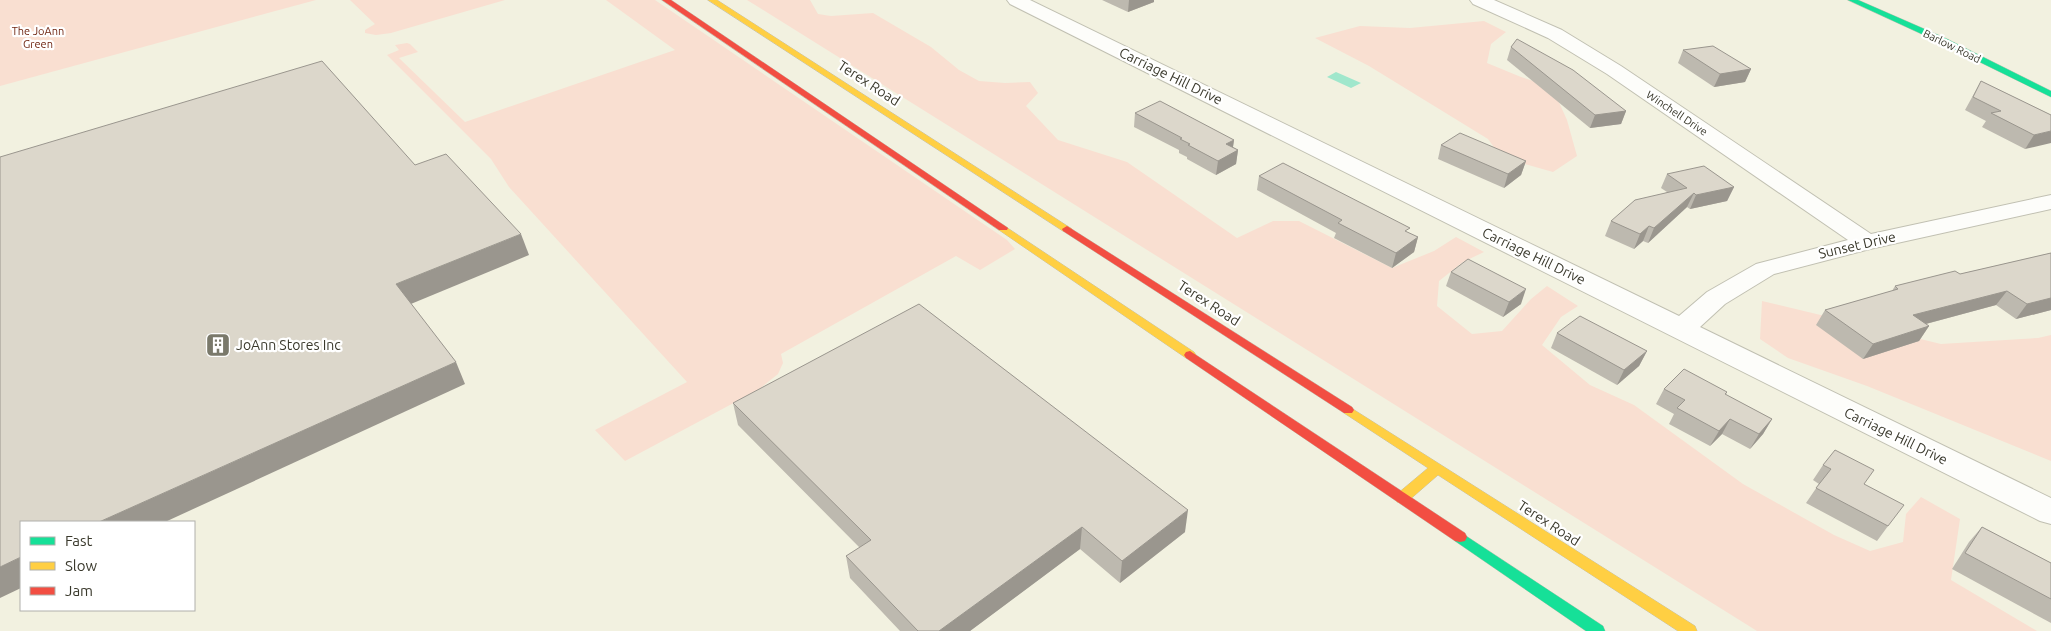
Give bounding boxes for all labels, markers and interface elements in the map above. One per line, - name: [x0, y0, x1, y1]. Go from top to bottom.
- park label: The JoAnn Green: [12, 25, 64, 50]
- street label: Barlow Road: [1921, 27, 1983, 65]
- street label: Carriage Hill Drive: [1117, 44, 1225, 108]
- street label: Terex Road: [835, 57, 903, 109]
- street label: Winchell Drive: [1644, 88, 1710, 138]
- street label: Carriage Hill Drive: [1480, 224, 1588, 288]
- street label: Sunset Drive: [1817, 228, 1897, 262]
- street label: Terex Road: [1175, 277, 1243, 329]
- building icon: JoAnn Stores Inc: [205, 332, 231, 358]
- place label: JoAnn Stores Inc: [236, 337, 341, 353]
- street label: Carriage Hill Drive: [1842, 404, 1950, 468]
- street label: Terex Road: [1515, 497, 1583, 549]
- legend: [20, 521, 195, 611]
- text: Fast: [65, 532, 93, 549]
- text: Slow: [65, 557, 98, 574]
- text: Jam: [65, 582, 93, 599]

